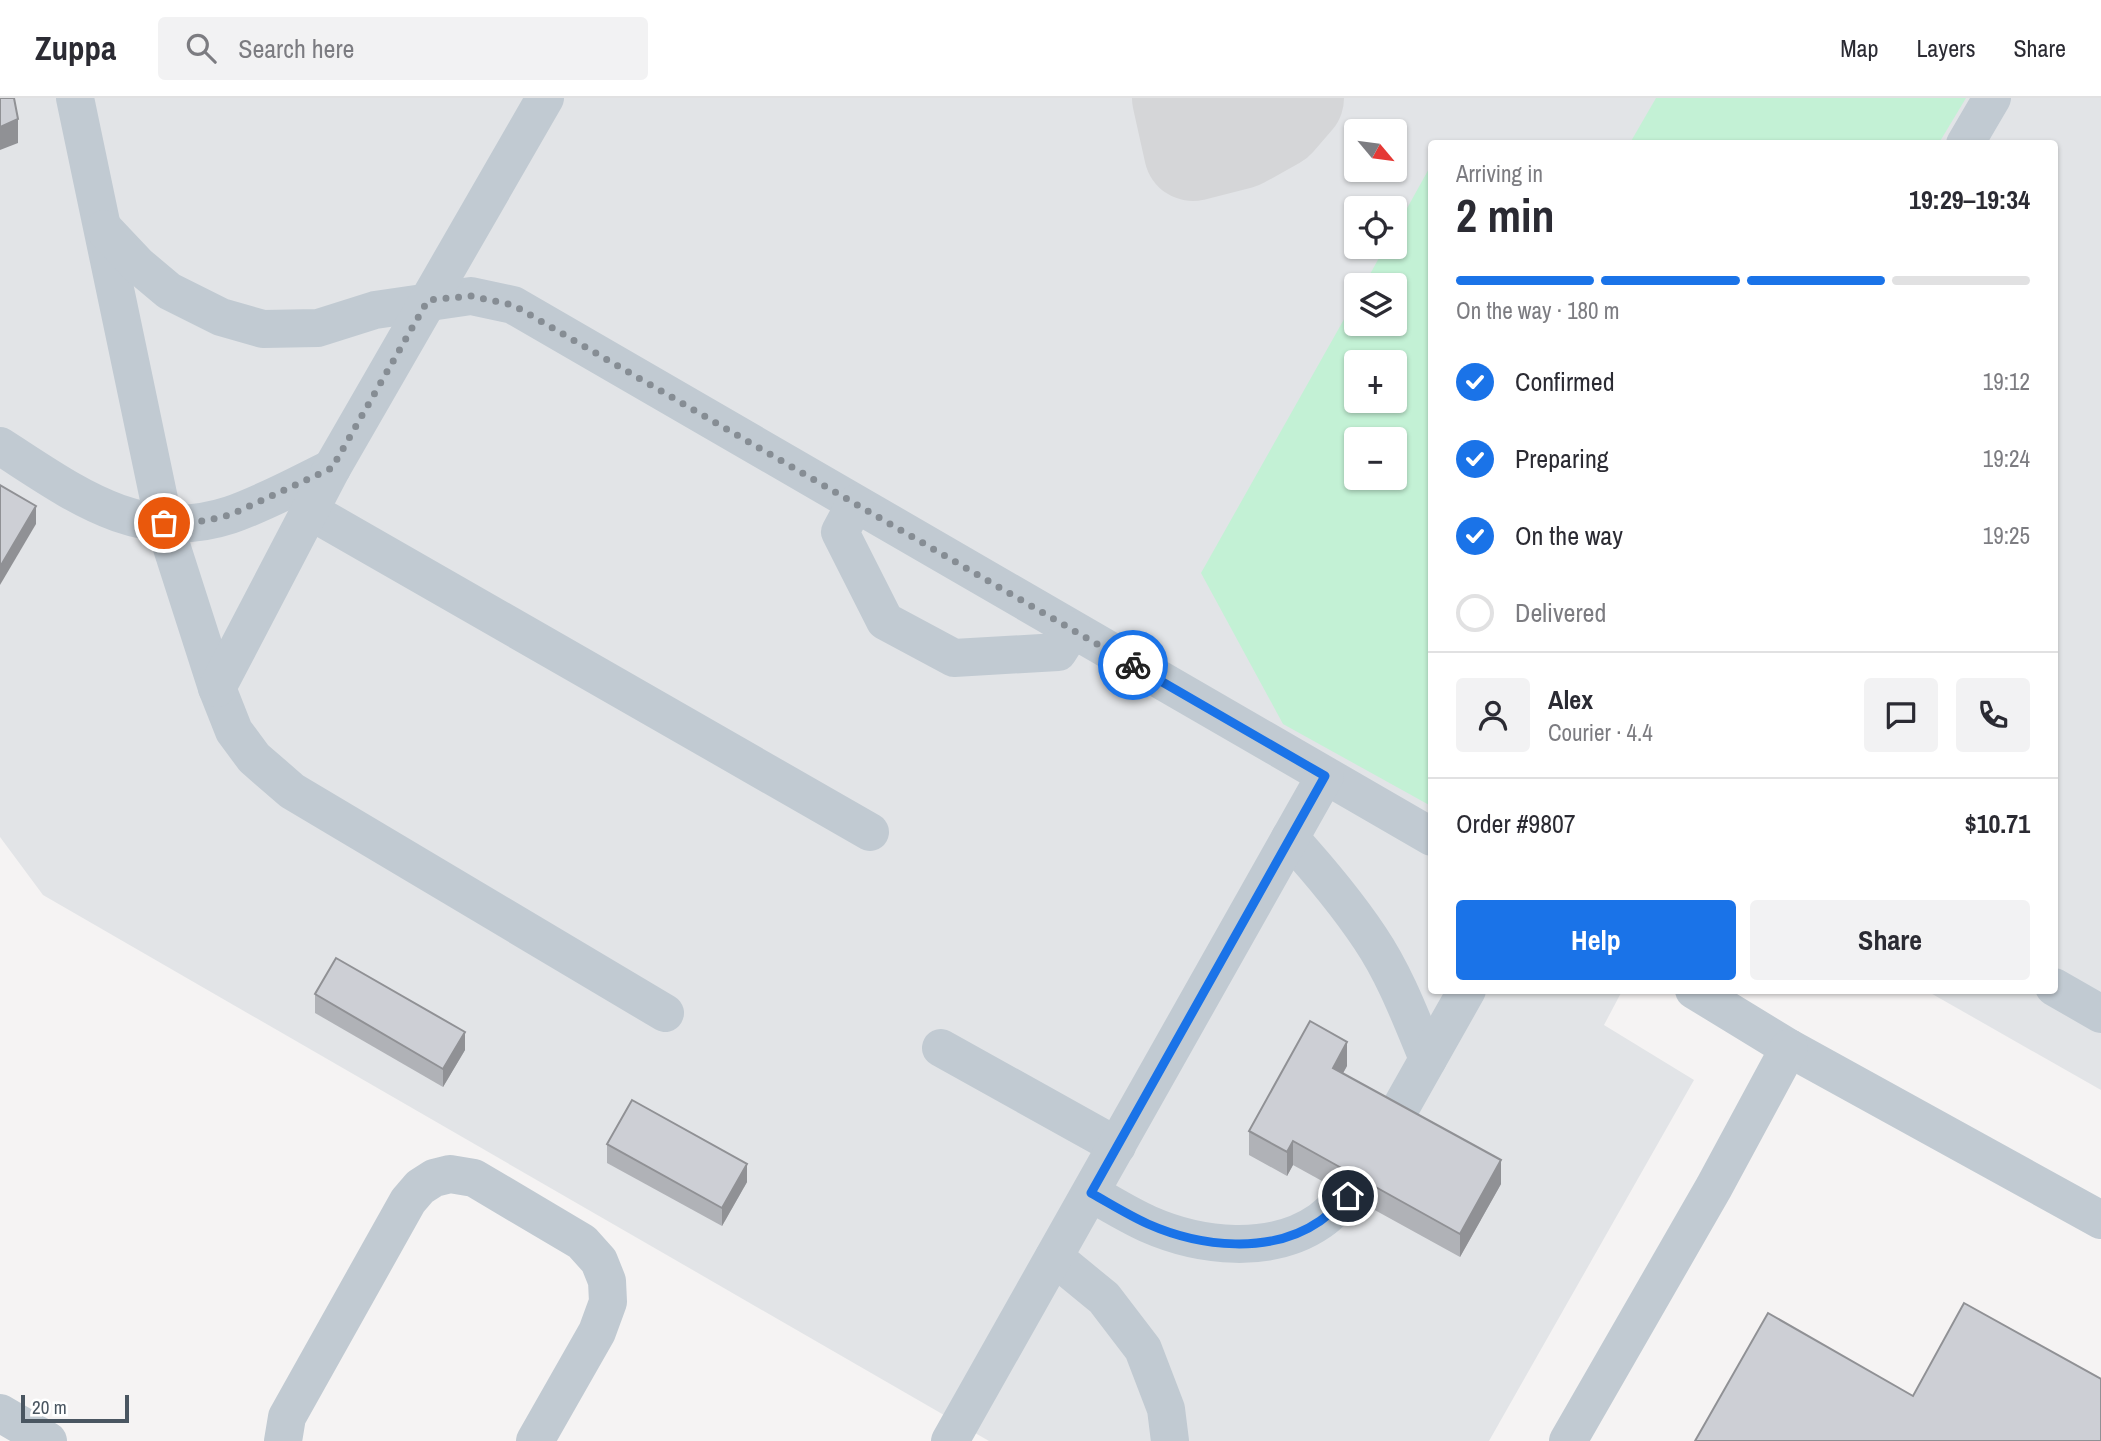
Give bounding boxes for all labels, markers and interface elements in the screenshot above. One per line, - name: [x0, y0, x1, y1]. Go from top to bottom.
- search box: [158, 17, 648, 80]
- text: Zuppa: [35, 26, 116, 70]
- icon: search: [182, 29, 220, 67]
- text: Search here: [238, 31, 354, 66]
- text: Map: [1840, 32, 1878, 64]
- text: Layers: [1916, 32, 1975, 64]
- text: Share: [2013, 32, 2066, 64]
- north arrow: [1344, 119, 1407, 182]
- map controls: [1344, 119, 1407, 490]
- text: Arriving in: [1456, 158, 1543, 189]
- text: 19:29–19:34: [1909, 182, 2030, 217]
- text: 2 min: [1456, 184, 1555, 246]
- button: locate: [1344, 196, 1407, 259]
- button: layers: [1344, 273, 1407, 336]
- text: On the way · 180 m: [1456, 295, 1620, 326]
- button: +: [1344, 350, 1407, 413]
- icon: check: [1456, 363, 1494, 401]
- text: Confirmed: [1515, 364, 1615, 399]
- text: 19:12: [1983, 366, 2030, 397]
- button: −: [1344, 427, 1407, 490]
- icon: check: [1456, 440, 1494, 478]
- text: Preparing: [1515, 441, 1609, 476]
- text: 19:24: [1983, 443, 2030, 474]
- pin: [134, 493, 194, 553]
- icon: bag: [145, 504, 183, 542]
- icon: check: [1456, 517, 1494, 555]
- text: On the way: [1515, 518, 1623, 553]
- text: 19:25: [1983, 520, 2030, 551]
- text: Delivered: [1515, 595, 1606, 630]
- courier: [1098, 630, 1168, 700]
- icon: bike: [1114, 646, 1152, 684]
- button: person: [1456, 678, 1530, 752]
- button: chat: [1864, 678, 1938, 752]
- button: phone: [1956, 678, 2030, 752]
- text: Alex: [1548, 682, 1593, 717]
- text: Courier · 4.4: [1548, 717, 1653, 748]
- text: Order #9807: [1456, 806, 1576, 841]
- text: $10.71: [1965, 806, 2030, 841]
- button: Help: [1456, 900, 1736, 980]
- button: Share: [1750, 900, 2030, 980]
- pin: [1318, 1166, 1378, 1226]
- icon: home: [1329, 1177, 1367, 1215]
- scale bar: [21, 1392, 130, 1424]
- text: 20 m: [32, 1394, 67, 1420]

